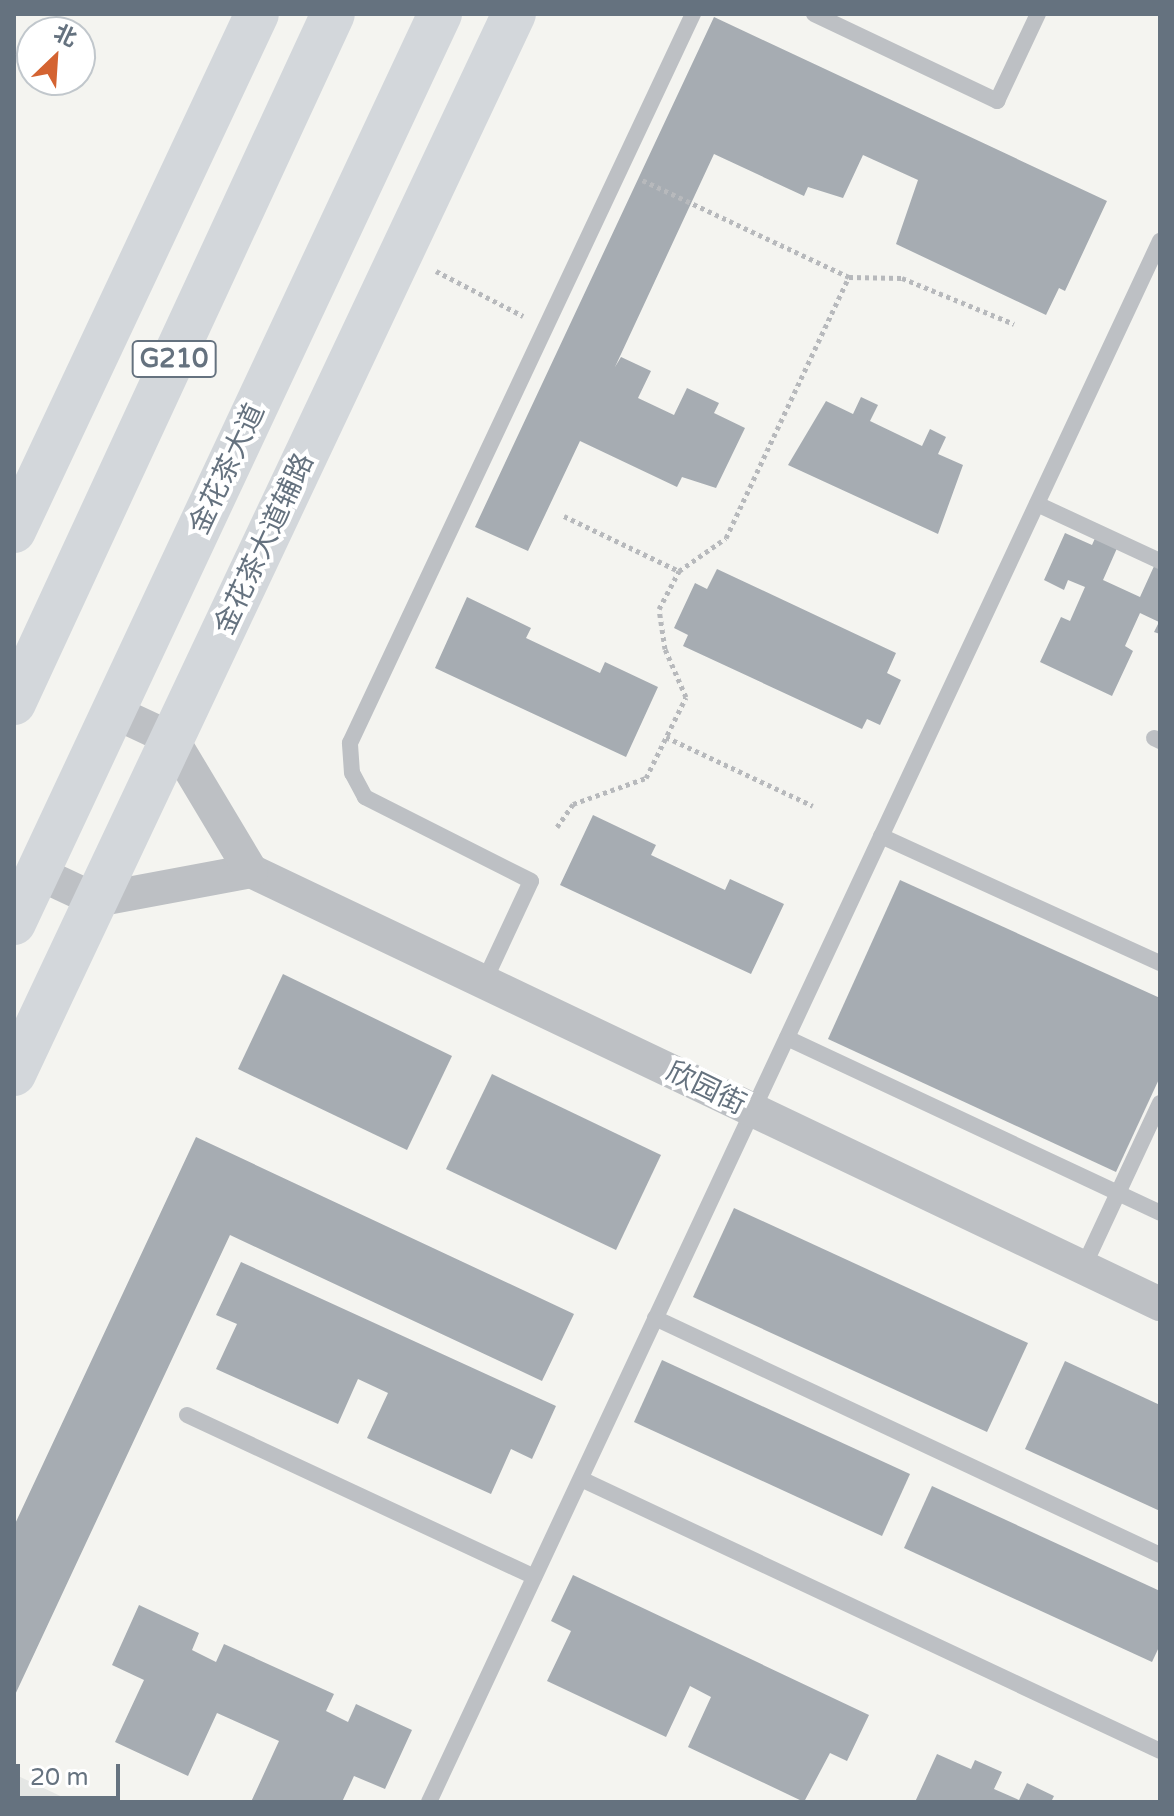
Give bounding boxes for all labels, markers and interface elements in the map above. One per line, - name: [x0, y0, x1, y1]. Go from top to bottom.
- north arrow: [16, 16, 96, 96]
- text: 北: [50, 20, 81, 52]
- road number: G210: [130, 337, 218, 381]
- street label: 金花茶大道: [182, 398, 272, 540]
- street label: 金花茶大道辅路: [207, 448, 321, 640]
- street label: 欣园街: [661, 1054, 751, 1122]
- scale bar: [20, 1748, 124, 1798]
- text: 20 m: [30, 1763, 88, 1792]

